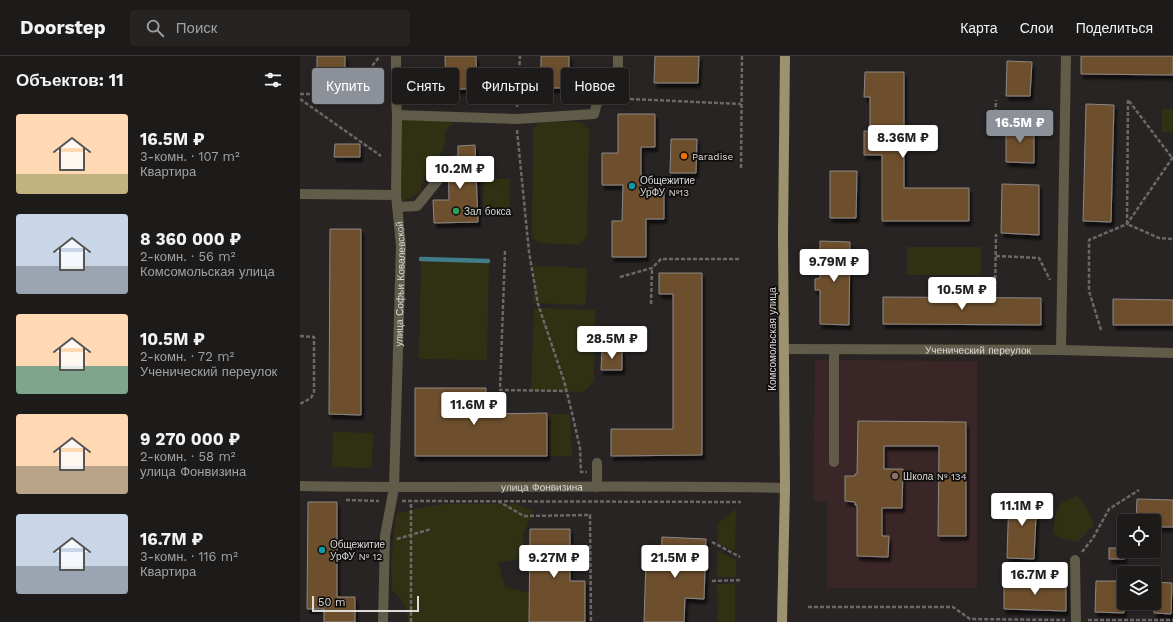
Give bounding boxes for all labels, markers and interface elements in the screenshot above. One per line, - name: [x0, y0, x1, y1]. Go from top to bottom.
- search box: [130, 10, 410, 46]
- text: Doorstep: [20, 16, 106, 39]
- icon: search: [144, 17, 166, 39]
- text: Поиск: [176, 19, 217, 37]
- text: Карта: [960, 20, 998, 36]
- text: Слои: [1020, 20, 1054, 36]
- text: Поделиться: [1076, 20, 1153, 36]
- chip: Купить: [312, 68, 384, 104]
- chip: Снять: [392, 68, 459, 104]
- chip: Фильтры: [467, 68, 553, 104]
- chip: Новое: [561, 68, 629, 104]
- icon: filters: [262, 69, 284, 91]
- text: Объектов: 11: [16, 70, 124, 90]
- pin: 16.5M ₽: [983, 110, 1057, 144]
- text: 16.5M ₽: [995, 115, 1045, 130]
- pin: 8.36M ₽: [866, 125, 940, 159]
- text: 16.5M ₽: [140, 129, 205, 149]
- icon: home: [48, 130, 96, 178]
- text: 8.36M ₽: [877, 130, 929, 145]
- text: 3-комн. · 107 m²: [140, 149, 240, 164]
- marker: Paradise: [679, 151, 689, 161]
- place label: Paradise: [692, 151, 734, 162]
- pin: 10.2M ₽: [423, 156, 497, 190]
- text: 10.2M ₽: [435, 161, 485, 176]
- text: Квартира: [140, 164, 196, 179]
- place label: Общежитие УрФУ №13: [640, 175, 696, 198]
- marker: Общежитие УрФУ №13: [627, 181, 637, 191]
- marker: Зал бокса: [451, 206, 461, 216]
- place label: Зал бокса: [464, 206, 512, 217]
- street label: улица Софьи Ковалевской: [393, 221, 407, 347]
- text: 8 360 000 ₽: [140, 229, 241, 249]
- icon: home: [48, 230, 96, 278]
- text: 2-комн. · 56 m²: [140, 249, 235, 264]
- pin: 9.79M ₽: [797, 249, 871, 283]
- text: 9.79M ₽: [809, 254, 859, 269]
- text: Комсомольская улица: [140, 264, 275, 279]
- pin: 10.5M ₽: [925, 277, 999, 311]
- text: 10.5M ₽: [937, 282, 987, 297]
- street label: Комсомольская улица: [767, 287, 778, 391]
- pin: 28.5M ₽: [575, 326, 649, 360]
- text: 10.5M ₽: [140, 329, 205, 349]
- icon: home: [48, 330, 96, 378]
- text: 28.5M ₽: [586, 331, 638, 346]
- street label: Ученический переулок: [925, 344, 1031, 355]
- text: 2-комн. · 72 m²: [140, 349, 234, 364]
- text: Ученический переулок: [140, 364, 277, 379]
- pin: 11.6M ₽: [437, 392, 511, 426]
- text: 11.6M ₽: [450, 397, 498, 412]
- text: 9 270 000 ₽: [140, 429, 240, 449]
- icon: home: [48, 430, 96, 478]
- text: 2-комн. · 58 m²: [140, 449, 236, 464]
- text: улица Фонвизина: [140, 464, 246, 479]
- marker: Школа № 134: [890, 471, 900, 481]
- place label: Школа № 134: [903, 471, 967, 482]
- street label: улица Фонвизина: [501, 481, 583, 492]
- pin: 11.1M ₽: [985, 493, 1059, 527]
- text: 11.1M ₽: [1000, 498, 1044, 513]
- map controls: [1117, 514, 1161, 610]
- button: locate: [1117, 514, 1161, 558]
- text: 16.7M ₽: [140, 529, 203, 549]
- icon: home: [48, 530, 96, 578]
- place label: Общежитие УрФУ № 12: [330, 539, 386, 562]
- marker: Общежитие УрФУ № 12: [317, 545, 327, 555]
- pin: 9.27M ₽: [517, 545, 591, 579]
- pin: 21.5M ₽: [638, 545, 712, 579]
- text: 3-комн. · 116 m²: [140, 549, 238, 564]
- text: 9.27M ₽: [528, 550, 580, 565]
- text: 21.5M ₽: [650, 550, 700, 565]
- pin: 16.7M ₽: [998, 562, 1072, 596]
- text: Квартира: [140, 564, 196, 579]
- button: layers: [1117, 566, 1161, 610]
- text: 16.7M ₽: [1011, 567, 1059, 582]
- scale bar: [312, 594, 419, 613]
- text: 50 m: [318, 596, 345, 609]

